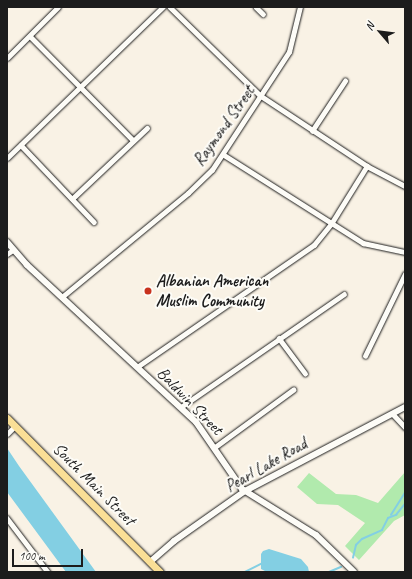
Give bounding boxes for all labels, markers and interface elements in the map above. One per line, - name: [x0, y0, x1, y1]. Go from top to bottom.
- north arrow: [360, 12, 400, 52]
- text: N: [362, 20, 377, 33]
- street label: Raymond Street: [189, 82, 259, 170]
- place label: Albanian American Muslim Community: [156, 271, 268, 311]
- marker: Albanian American Muslim Community: [143, 286, 153, 296]
- street label: Baldwin Street: [153, 363, 227, 439]
- street label: Pearl Lake Road: [221, 433, 311, 497]
- street label: South Main Street: [48, 438, 140, 530]
- scale bar: [14, 541, 85, 567]
- text: 100 m: [19, 548, 45, 564]

